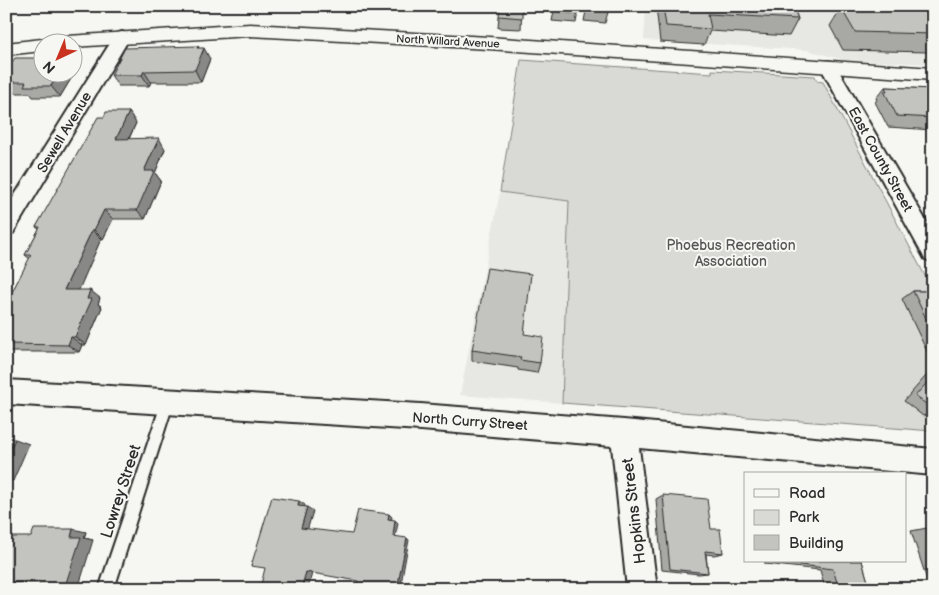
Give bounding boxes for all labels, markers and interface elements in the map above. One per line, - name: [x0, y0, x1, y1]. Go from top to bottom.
- north arrow: [32, 32, 82, 82]
- street label: North Willard Avenue: [396, 32, 501, 51]
- text: N: [40, 57, 59, 77]
- street label: Sewell Avenue: [34, 89, 95, 176]
- street label: East County Street: [845, 104, 917, 215]
- park label: Phoebus Recreation Association: [666, 237, 796, 270]
- street label: North Curry Street: [412, 409, 529, 434]
- street label: Lowrey Street: [97, 442, 146, 541]
- street label: Hopkins Street: [619, 457, 650, 565]
- legend: [744, 472, 906, 562]
- text: Road: [789, 484, 825, 503]
- text: Park: [789, 508, 820, 527]
- text: Building: [789, 534, 844, 553]

